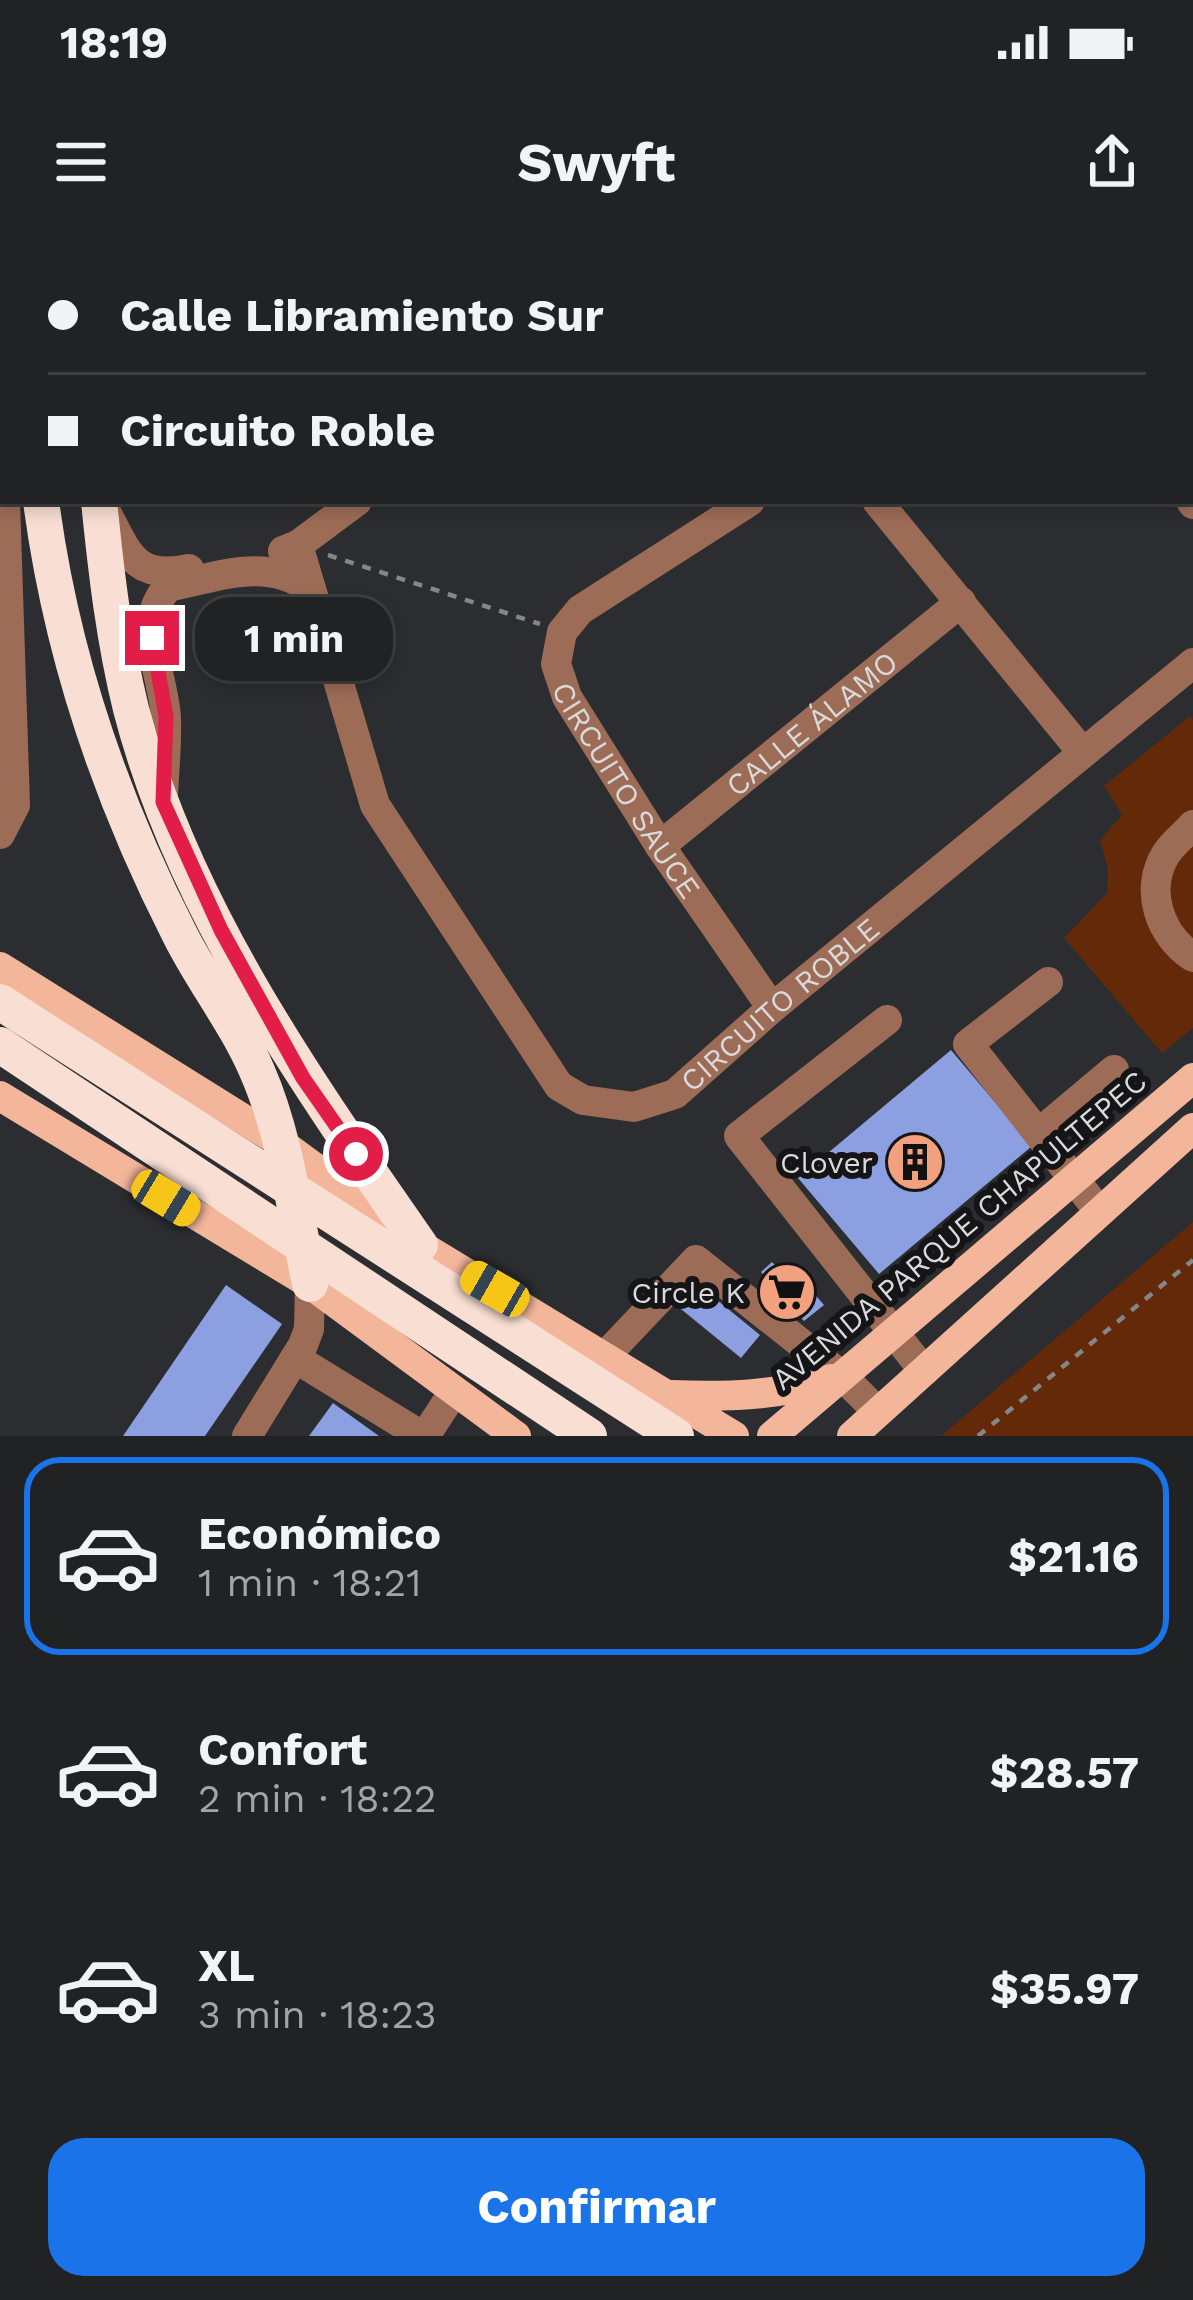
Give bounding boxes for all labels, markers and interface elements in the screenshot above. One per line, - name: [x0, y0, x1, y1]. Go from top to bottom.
- text: 18:19: [60, 16, 168, 69]
- icon: menu: [48, 129, 114, 195]
- icon: share: [1079, 129, 1145, 195]
- text: Swyft: [518, 131, 675, 194]
- text: Calle Libramiento Sur: [120, 289, 604, 342]
- text: Circuito Roble: [120, 404, 435, 457]
- callout: 1 min: [194, 596, 392, 680]
- route end: [125, 611, 179, 665]
- text: 1 min: [244, 616, 344, 661]
- street label: CALLE ÁLAMO: [719, 643, 904, 803]
- street label: CIRCUITO SAUCE: [546, 678, 708, 905]
- street label: CIRCUITO ROBLE: [673, 910, 886, 1098]
- street label: AVENIDA PARQUE CHAPULTEPEC: [765, 1063, 1153, 1397]
- route start: [329, 1127, 383, 1181]
- building icon: Clover: [884, 1131, 946, 1193]
- place label: Clover: [780, 1145, 873, 1180]
- car: [126, 1164, 206, 1232]
- car: [455, 1255, 535, 1323]
- supermarket icon: Circle K: [756, 1261, 818, 1323]
- place label: Circle K: [631, 1275, 745, 1310]
- icon: car: [54, 1502, 162, 1610]
- text: Económico: [198, 1507, 441, 1560]
- text: $21.16: [1008, 1530, 1139, 1583]
- text: 1 min · 18:21: [198, 1560, 422, 1605]
- icon: car: [54, 1718, 162, 1826]
- text: Confort: [198, 1723, 367, 1776]
- text: $28.57: [990, 1746, 1139, 1799]
- text: 2 min · 18:22: [198, 1776, 437, 1821]
- icon: car: [54, 1934, 162, 2042]
- text: XL: [198, 1939, 255, 1992]
- text: $35.97: [990, 1962, 1139, 2015]
- text: 3 min · 18:23: [198, 1992, 437, 2037]
- button: Confirmar: [48, 2138, 1145, 2276]

